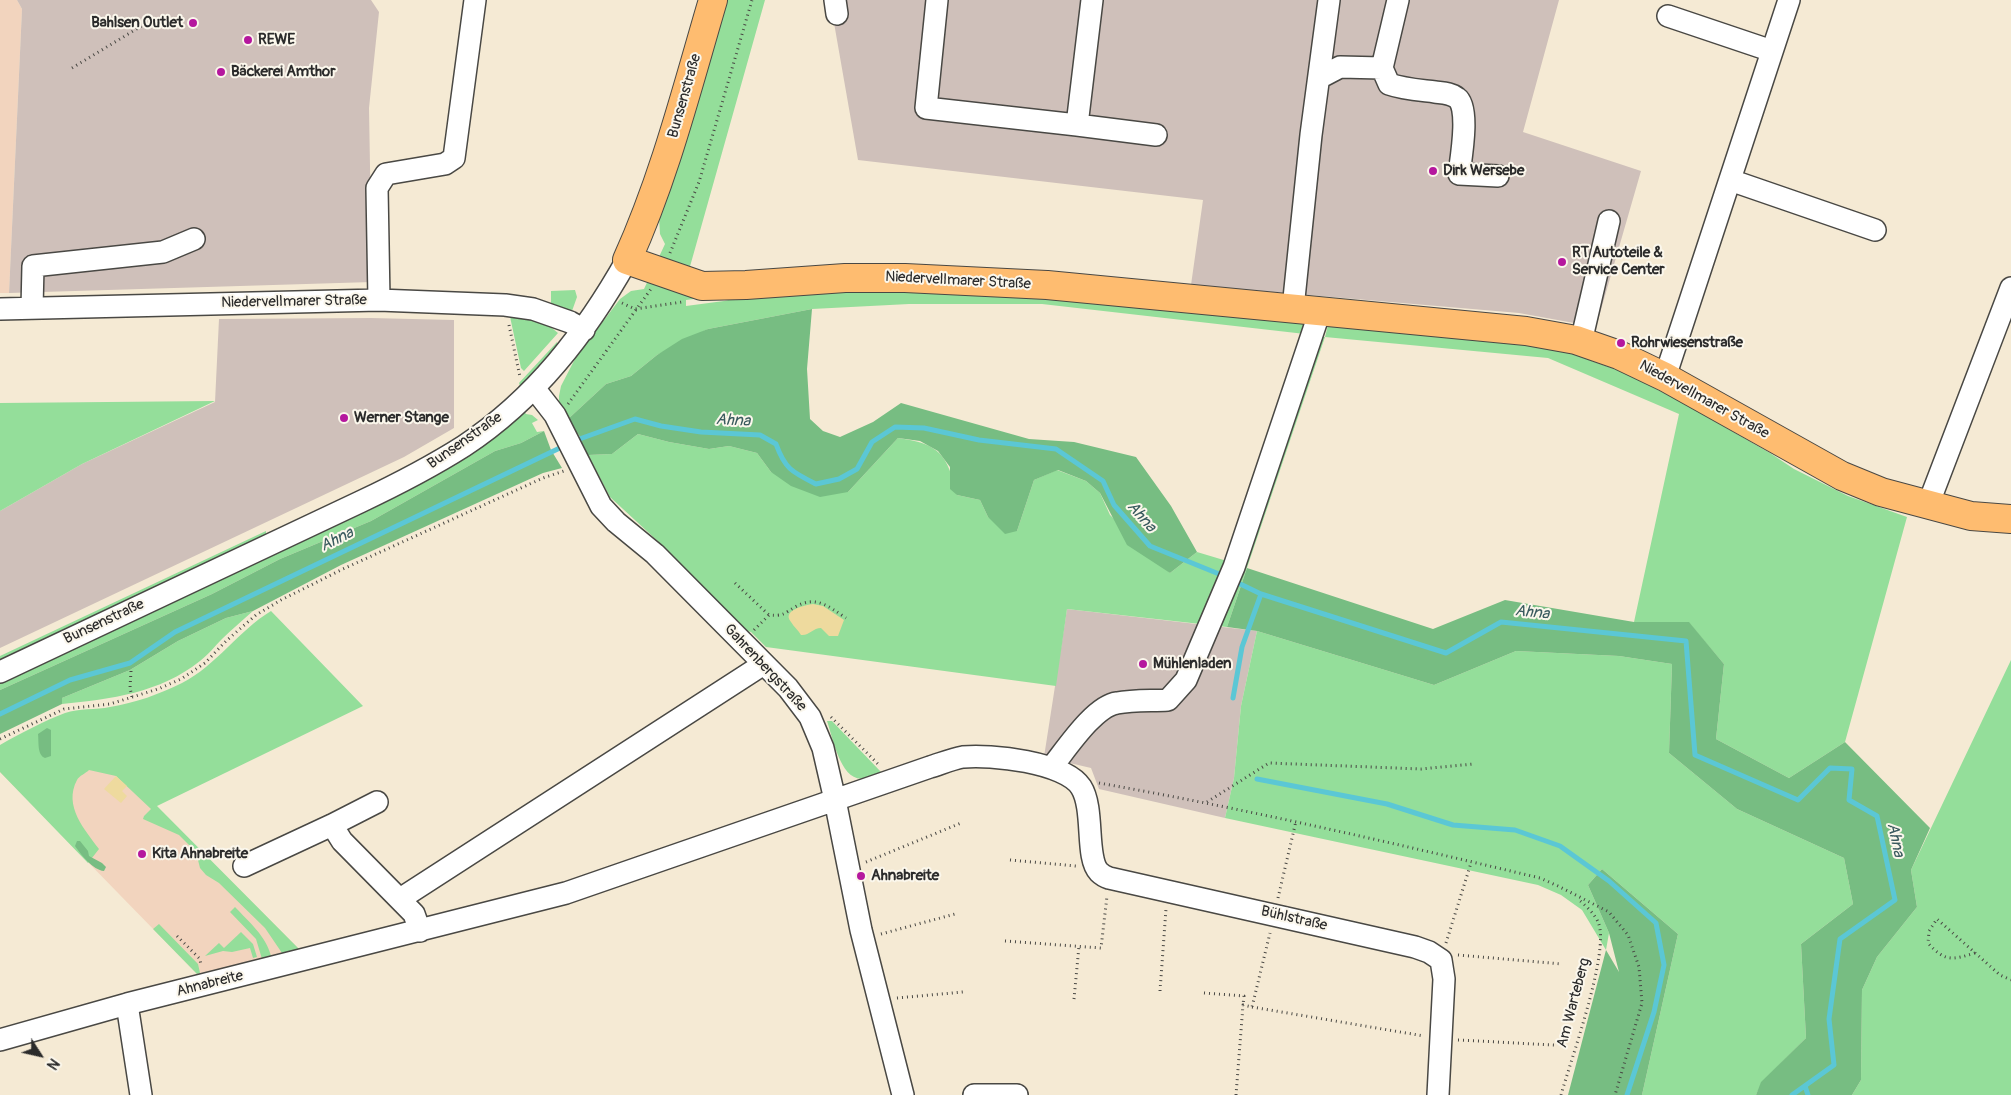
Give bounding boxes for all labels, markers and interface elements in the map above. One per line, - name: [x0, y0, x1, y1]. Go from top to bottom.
- place label: Bahlsen Outlet: [91, 14, 183, 32]
- marker: Bahlsen Outlet: [187, 17, 199, 29]
- place label: REWE: [258, 31, 295, 49]
- marker: REWE: [242, 34, 254, 46]
- street label: Bunsenstraße: [664, 52, 706, 140]
- place label: Bäckerei Amthor: [231, 63, 336, 81]
- marker: Bäckerei Amthor: [215, 66, 227, 78]
- place label: Dirk Wersebe: [1443, 162, 1524, 180]
- marker: Dirk Wersebe: [1427, 165, 1439, 177]
- place label: RT Autoteile & Service Center: [1572, 244, 1665, 279]
- marker: RT Autoteile & Service Center: [1556, 256, 1568, 268]
- street label: Niedervellmarer Straße: [885, 268, 1031, 294]
- street label: Niedervellmarer Straße: [221, 292, 367, 312]
- place label: Rohrwiesenstraße: [1631, 334, 1743, 352]
- marker: Rohrwiesenstraße: [1615, 337, 1627, 349]
- street label: Niedervellmarer Straße: [1636, 357, 1772, 443]
- place label: Werner Stange: [354, 409, 449, 427]
- street label: Bunsenstraße: [424, 409, 506, 473]
- water label: Ahna: [715, 411, 751, 431]
- marker: Werner Stange: [338, 412, 350, 424]
- water label: Ahna: [1122, 498, 1160, 536]
- water label: Ahna: [317, 524, 357, 556]
- street label: Bunsenstraße: [61, 595, 147, 649]
- water label: Ahna: [1514, 602, 1550, 624]
- street label: Gahrenbergstraße: [720, 621, 810, 715]
- place label: Mühlenladen: [1153, 655, 1231, 673]
- marker: Mühlenladen: [1137, 658, 1149, 670]
- water label: Ahna: [1882, 821, 1908, 859]
- place label: Kita Ahnabreite: [152, 845, 248, 863]
- marker: Kita Ahnabreite: [136, 848, 148, 860]
- place label: Ahnabreite: [871, 867, 939, 885]
- marker: Ahnabreite: [855, 870, 867, 882]
- street label: Bühlstraße: [1259, 903, 1329, 935]
- street label: Am Warteberg: [1553, 956, 1595, 1050]
- street label: Ahnabreite: [175, 967, 245, 1001]
- north arrow: [15, 1030, 65, 1080]
- text: N: [43, 1055, 62, 1073]

